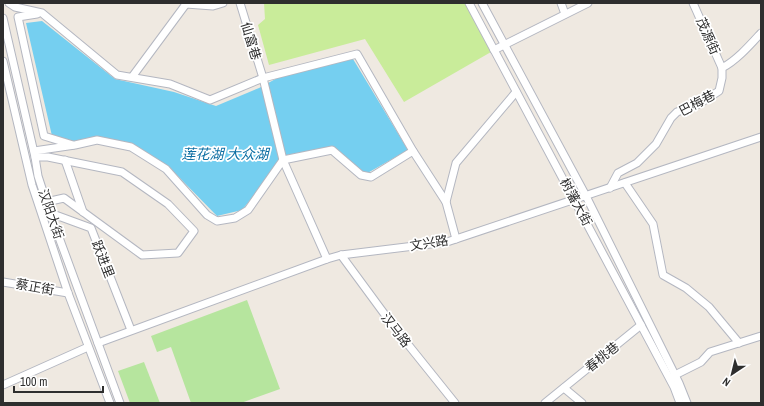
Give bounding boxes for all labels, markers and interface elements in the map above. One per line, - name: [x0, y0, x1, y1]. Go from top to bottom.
- street label: 茂源街: [692, 15, 724, 57]
- street label: 仙富巷: [237, 20, 265, 62]
- street label: 巴梅巷: [676, 86, 718, 120]
- water label: 莲花湖 大众湖: [181, 145, 271, 163]
- street label: 树藩大街: [556, 175, 596, 229]
- street label: 汉阳大街: [34, 187, 68, 241]
- street label: 文兴路: [408, 232, 450, 254]
- street label: 跃进里: [88, 238, 118, 280]
- street label: 蔡正街: [14, 275, 56, 299]
- street label: 汉马路: [377, 309, 415, 351]
- street label: 春桃巷: [581, 338, 623, 376]
- north arrow: [712, 354, 752, 394]
- scale bar: [14, 368, 103, 394]
- text: 100 m: [20, 374, 47, 390]
- text: N: [720, 375, 733, 390]

